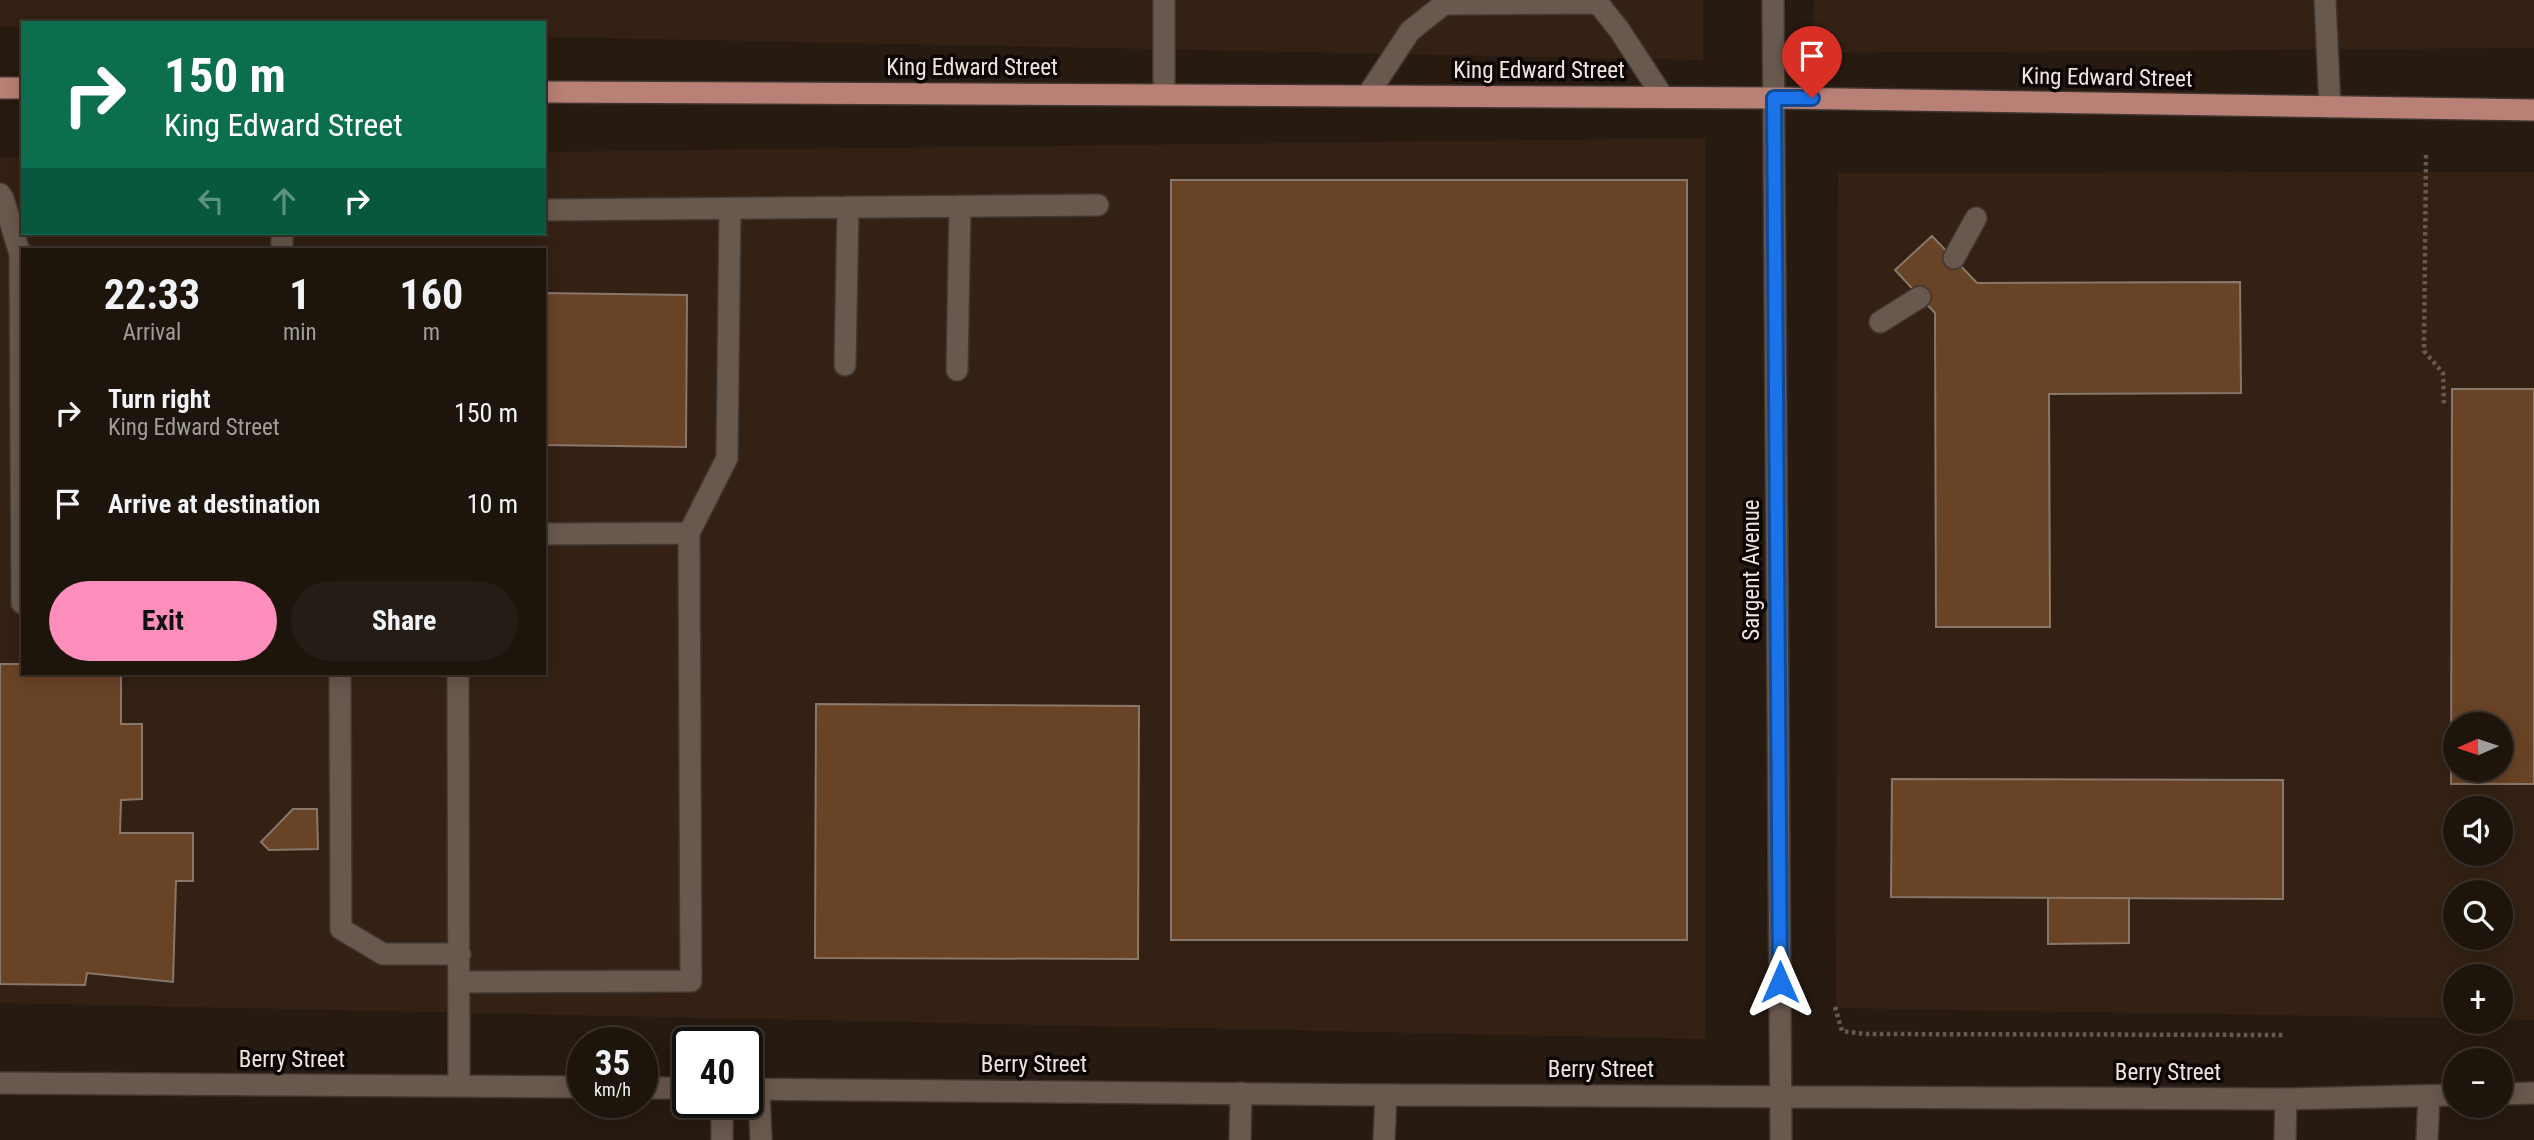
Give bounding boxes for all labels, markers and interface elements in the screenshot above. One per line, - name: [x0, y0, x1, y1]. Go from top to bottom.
- pin: [1782, 26, 1842, 98]
- icon: arrive: [1793, 37, 1831, 75]
- text: 150 m: [164, 47, 286, 104]
- icon: right: [49, 49, 140, 140]
- street label: King Edward Street: [886, 54, 1058, 81]
- street label: King Edward Street: [1453, 57, 1625, 84]
- street label: King Edward Street: [2021, 63, 2193, 92]
- text: King Edward Street: [164, 106, 403, 144]
- icon: left: [192, 182, 230, 220]
- icon: ahead: [265, 182, 303, 220]
- icon: right: [338, 182, 376, 220]
- text: 22:33: [104, 270, 200, 319]
- text: 1: [289, 270, 310, 319]
- text: 160: [399, 270, 463, 319]
- text: Arrival: [123, 319, 181, 346]
- text: min: [283, 319, 317, 346]
- text: m: [423, 319, 440, 346]
- text: Turn right: [108, 384, 210, 414]
- icon: right: [49, 394, 87, 432]
- text: 150 m: [454, 398, 518, 428]
- text: King Edward Street: [108, 414, 280, 441]
- icon: arrive: [49, 485, 87, 523]
- text: Arrive at destination: [108, 489, 320, 519]
- text: 10 m: [467, 489, 518, 519]
- street label: Sargent Avenue: [1738, 499, 1765, 641]
- button: Exit: [49, 581, 277, 661]
- button: Share: [291, 581, 518, 661]
- north arrow: [2443, 712, 2513, 782]
- map controls: [2443, 712, 2513, 1118]
- button: sound: [2443, 796, 2513, 866]
- button: search: [2443, 880, 2513, 950]
- position arrow: [1743, 945, 1817, 1019]
- button: +: [2443, 964, 2513, 1034]
- speed limit sign: 40: [672, 1027, 763, 1118]
- text: 35: [595, 1043, 630, 1084]
- street label: Berry Street: [239, 1046, 345, 1073]
- button: −: [2443, 1048, 2513, 1118]
- street label: Berry Street: [981, 1051, 1087, 1078]
- street label: Berry Street: [1548, 1056, 1654, 1083]
- street label: Berry Street: [2115, 1059, 2221, 1086]
- text: km/h: [594, 1079, 631, 1100]

